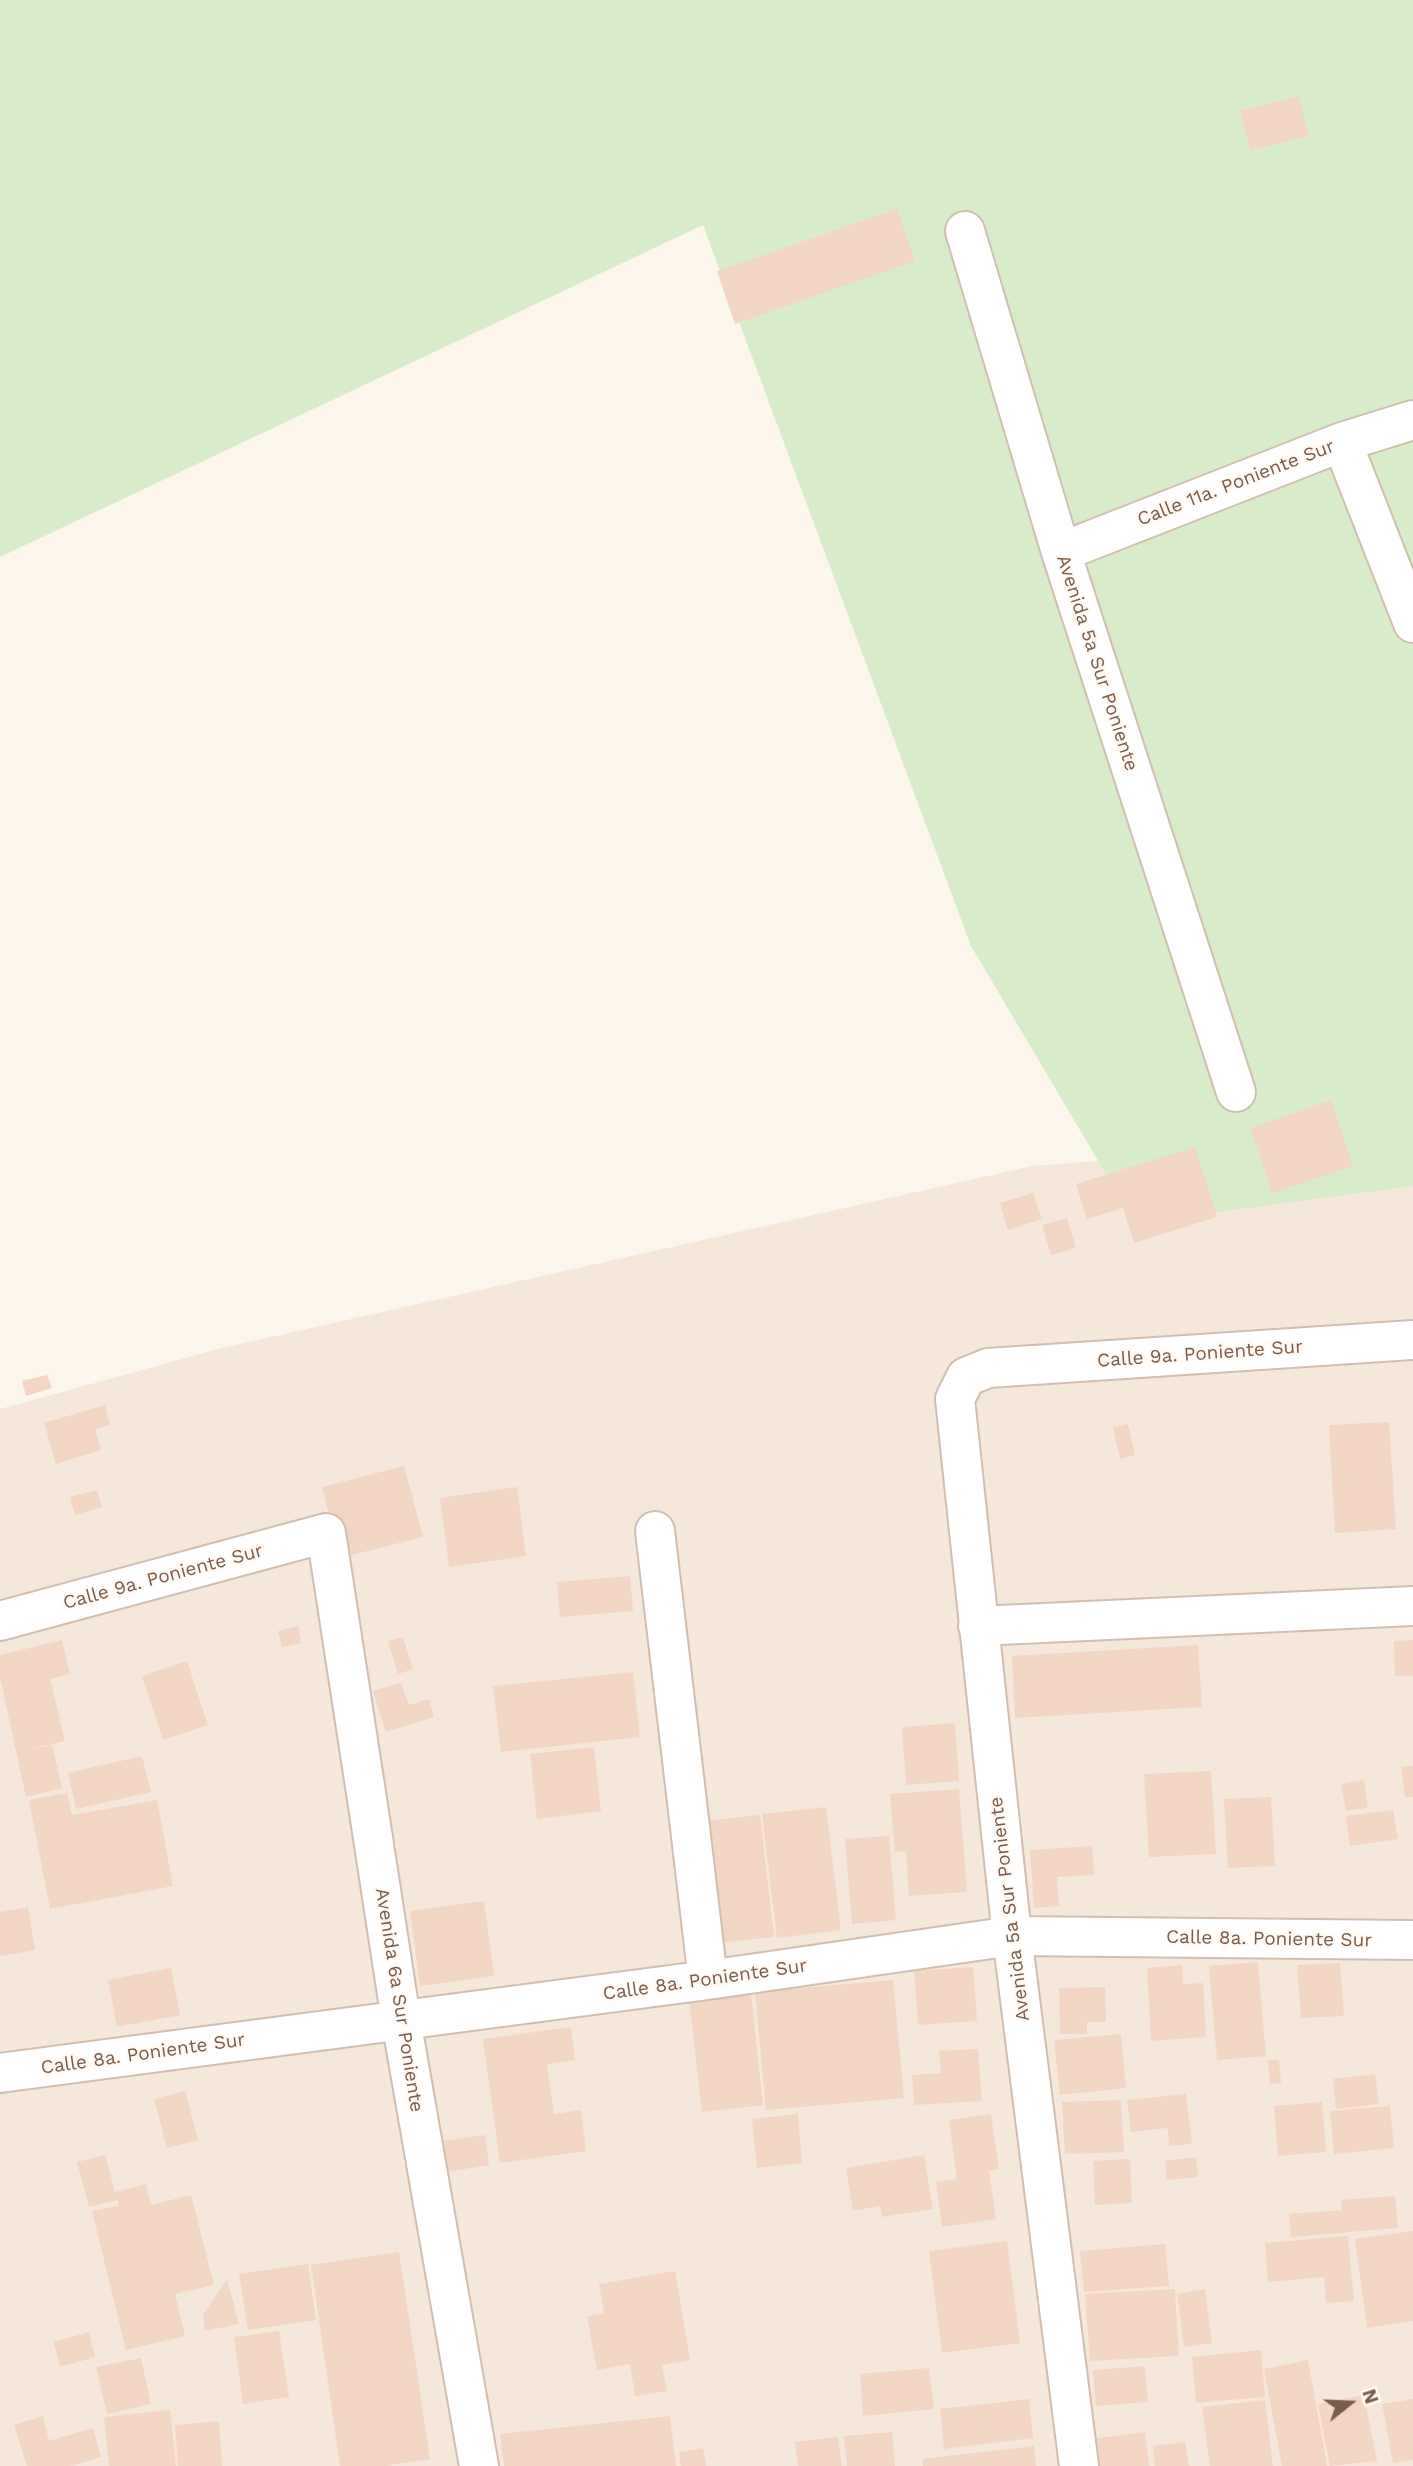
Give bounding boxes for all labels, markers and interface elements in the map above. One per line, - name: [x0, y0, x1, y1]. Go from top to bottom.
- street label: Calle 11a. Poniente Sur: [1134, 435, 1338, 531]
- street label: Avenida 5a Sur Poniente: [1051, 552, 1143, 774]
- street label: Calle 9a. Poniente Sur: [1096, 1335, 1304, 1373]
- street label: Calle 9a. Poniente Sur: [61, 1539, 265, 1615]
- street label: Avenida 5a Sur Poniente: [985, 1795, 1035, 2023]
- street label: Avenida 6a Sur Poniente: [370, 1886, 428, 2114]
- street label: Calle 8a. Poniente Sur: [1166, 1926, 1372, 1952]
- street label: Calle 8a. Poniente Sur: [601, 1954, 809, 2006]
- street label: Calle 8a. Poniente Sur: [39, 2028, 247, 2080]
- north arrow: [1315, 2368, 1385, 2438]
- text: N: [1357, 2386, 1384, 2407]

